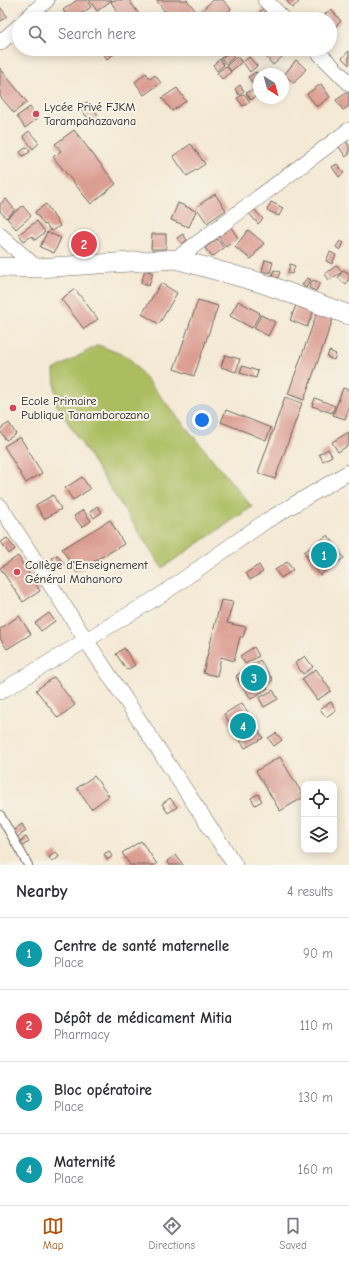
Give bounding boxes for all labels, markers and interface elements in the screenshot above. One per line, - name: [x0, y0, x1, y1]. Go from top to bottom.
- search box: [12, 12, 337, 56]
- icon: search: [26, 23, 48, 45]
- text: Search here: [58, 25, 136, 43]
- north arrow: [253, 68, 289, 104]
- place label: Lycée Privé FJKM Tarampahazavana: [44, 100, 136, 128]
- marker: Lycée Privé FJKM Tarampahazavana: [31, 109, 41, 119]
- pin: 2: [71, 229, 97, 259]
- place label: Ecole Primaire Publique Tanamborozano: [21, 394, 150, 422]
- marker: Ecole Primaire Publique Tanamborozano: [8, 403, 18, 413]
- your location: [192, 410, 212, 430]
- pin: 1: [311, 540, 337, 570]
- place label: Collège d'Enseignement Général Mahanoro: [25, 558, 148, 586]
- marker: Collège d'Enseignement Général Mahanoro: [12, 567, 22, 577]
- pin: 3: [241, 663, 267, 693]
- pin: 4: [230, 711, 256, 741]
- map controls: [301, 781, 337, 853]
- button: locate: [301, 781, 337, 817]
- button: layers: [301, 817, 337, 853]
- text: Nearby: [16, 882, 67, 901]
- text: 4 results: [287, 884, 333, 899]
- text: Centre de santé maternelle: [54, 937, 229, 955]
- text: 1: [26, 946, 32, 961]
- text: 90 m: [303, 946, 333, 961]
- text: Place: [54, 955, 84, 970]
- text: Dépôt de médicament Mitia: [54, 1009, 232, 1027]
- text: 2: [26, 1018, 32, 1033]
- text: 110 m: [300, 1018, 333, 1033]
- text: Pharmacy: [54, 1027, 110, 1042]
- text: Bloc opératoire: [54, 1081, 152, 1099]
- text: 3: [26, 1090, 32, 1105]
- text: 130 m: [298, 1090, 333, 1105]
- text: Place: [54, 1099, 84, 1114]
- text: Maternité: [54, 1153, 115, 1171]
- text: 4: [26, 1162, 32, 1177]
- text: 160 m: [298, 1162, 333, 1177]
- text: Place: [54, 1171, 84, 1186]
- tab: Map: [42, 1215, 64, 1252]
- tab: Directions: [148, 1215, 195, 1252]
- tab: Saved: [279, 1215, 307, 1252]

